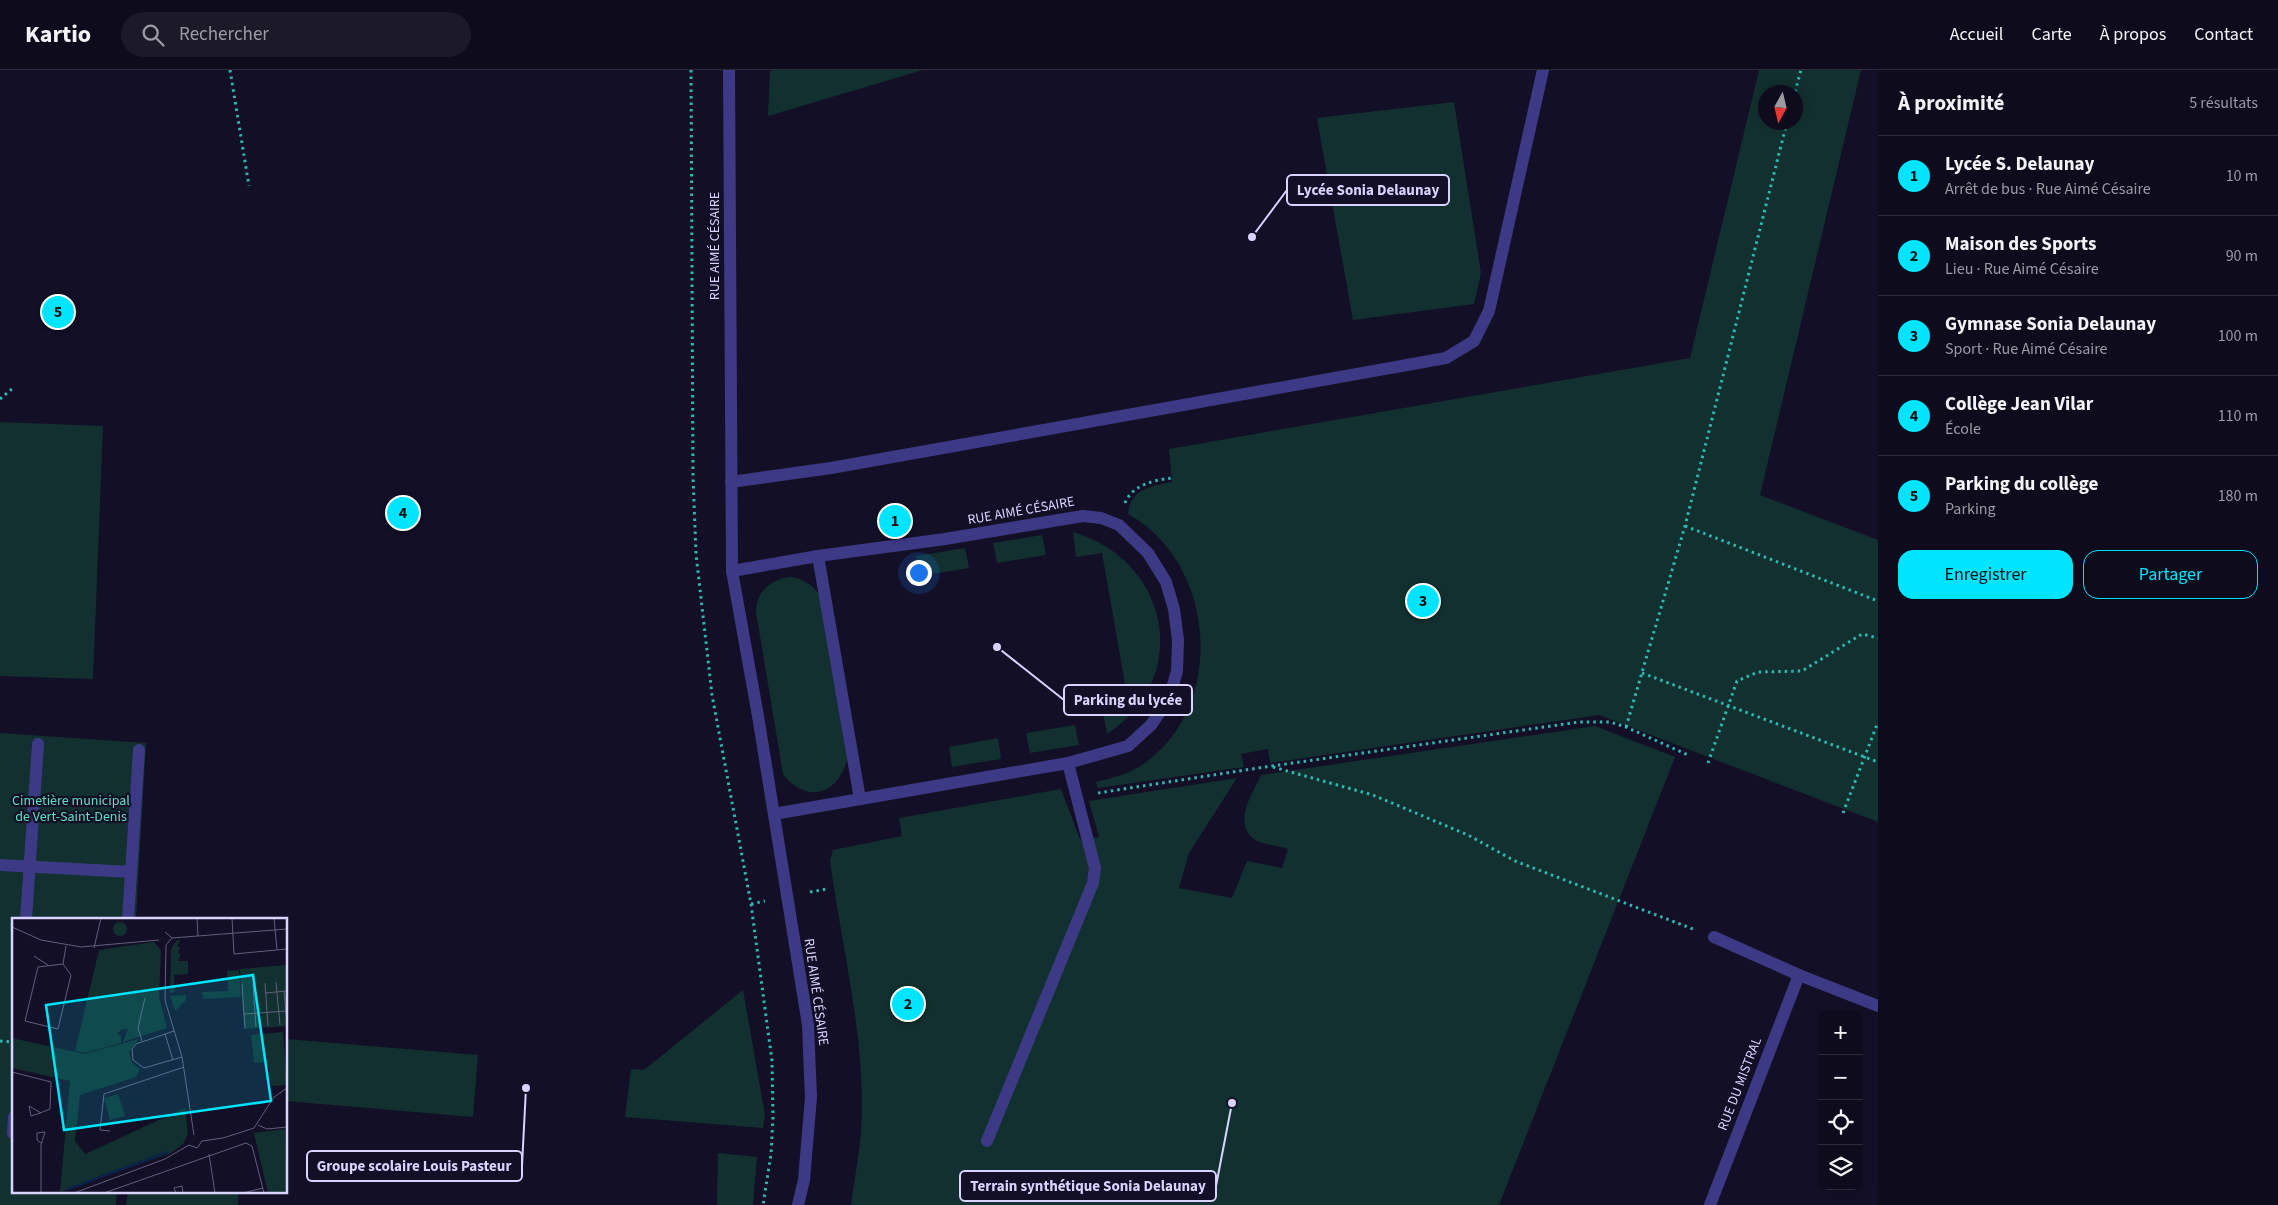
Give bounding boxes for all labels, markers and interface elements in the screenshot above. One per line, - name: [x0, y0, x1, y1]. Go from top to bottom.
- search box: [121, 12, 471, 57]
- text: Kartio: [25, 17, 91, 52]
- icon: search: [139, 21, 167, 49]
- text: Rechercher: [179, 21, 269, 48]
- text: Accueil: [1950, 22, 2003, 47]
- text: Carte: [2031, 22, 2072, 47]
- text: À propos: [2100, 22, 2166, 47]
- text: Contact: [2194, 22, 2253, 47]
- north arrow: [1758, 85, 1803, 130]
- text: À proximité: [1898, 88, 2004, 118]
- text: 5 résultats: [2189, 92, 2258, 114]
- text: Lycée S. Delaunay: [1945, 151, 2094, 178]
- text: 1: [1910, 165, 1918, 187]
- text: 10 m: [2226, 165, 2258, 187]
- callout: Lycée Sonia Delaunay: [1287, 175, 1449, 205]
- text: Arrêt de bus · Rue Aimé Césaire: [1945, 178, 2151, 200]
- text: Lycée Sonia Delaunay: [1297, 180, 1439, 201]
- street label: RUE AIMÉ CÉSAIRE: [705, 192, 725, 300]
- text: Maison des Sports: [1945, 231, 2096, 258]
- text: 2: [1910, 245, 1918, 267]
- text: 90 m: [2226, 245, 2258, 267]
- text: Lieu · Rue Aimé Césaire: [1945, 258, 2099, 280]
- pin: 5: [42, 293, 74, 331]
- text: Gymnase Sonia Delaunay: [1945, 311, 2156, 338]
- text: 3: [1910, 325, 1918, 347]
- text: 100 m: [2218, 325, 2258, 347]
- text: Sport · Rue Aimé Césaire: [1945, 338, 2108, 360]
- text: Collège Jean Vilar: [1945, 391, 2093, 418]
- text: 4: [1910, 405, 1918, 427]
- text: 110 m: [2218, 405, 2258, 427]
- text: École: [1945, 418, 1981, 440]
- text: Parking du collège: [1945, 471, 2098, 498]
- text: 5: [1910, 485, 1918, 507]
- text: 180 m: [2218, 485, 2258, 507]
- street label: RUE AIMÉ CÉSAIRE: [966, 492, 1076, 530]
- pin: 4: [387, 494, 419, 532]
- text: Parking: [1945, 498, 1996, 520]
- pin: 1: [879, 502, 911, 540]
- button: Enregistrer: [1898, 550, 2073, 599]
- button: Partager: [2083, 550, 2258, 599]
- your location: [906, 560, 932, 586]
- pin: 3: [1407, 582, 1439, 620]
- callout: Parking du lycée: [1064, 685, 1192, 715]
- text: Parking du lycée: [1074, 690, 1182, 711]
- park label: Cimetière municipal de Vert-Saint-Denis: [12, 791, 130, 827]
- inset map: [12, 918, 288, 1192]
- street label: RUE AIMÉ CÉSAIRE: [799, 937, 833, 1047]
- pin: 2: [892, 985, 924, 1023]
- map controls: [1818, 1010, 1863, 1190]
- button: +: [1818, 1010, 1863, 1055]
- street label: RUE DU MISTRAL: [1713, 1034, 1767, 1134]
- button: −: [1818, 1055, 1863, 1100]
- button: locate: [1818, 1100, 1863, 1145]
- button: layers: [1818, 1145, 1863, 1190]
- callout: Groupe scolaire Louis Pasteur: [307, 1151, 522, 1181]
- text: Groupe scolaire Louis Pasteur: [317, 1156, 511, 1177]
- callout: Terrain synthétique Sonia Delaunay: [960, 1171, 1216, 1201]
- text: Terrain synthétique Sonia Delaunay: [970, 1176, 1206, 1197]

